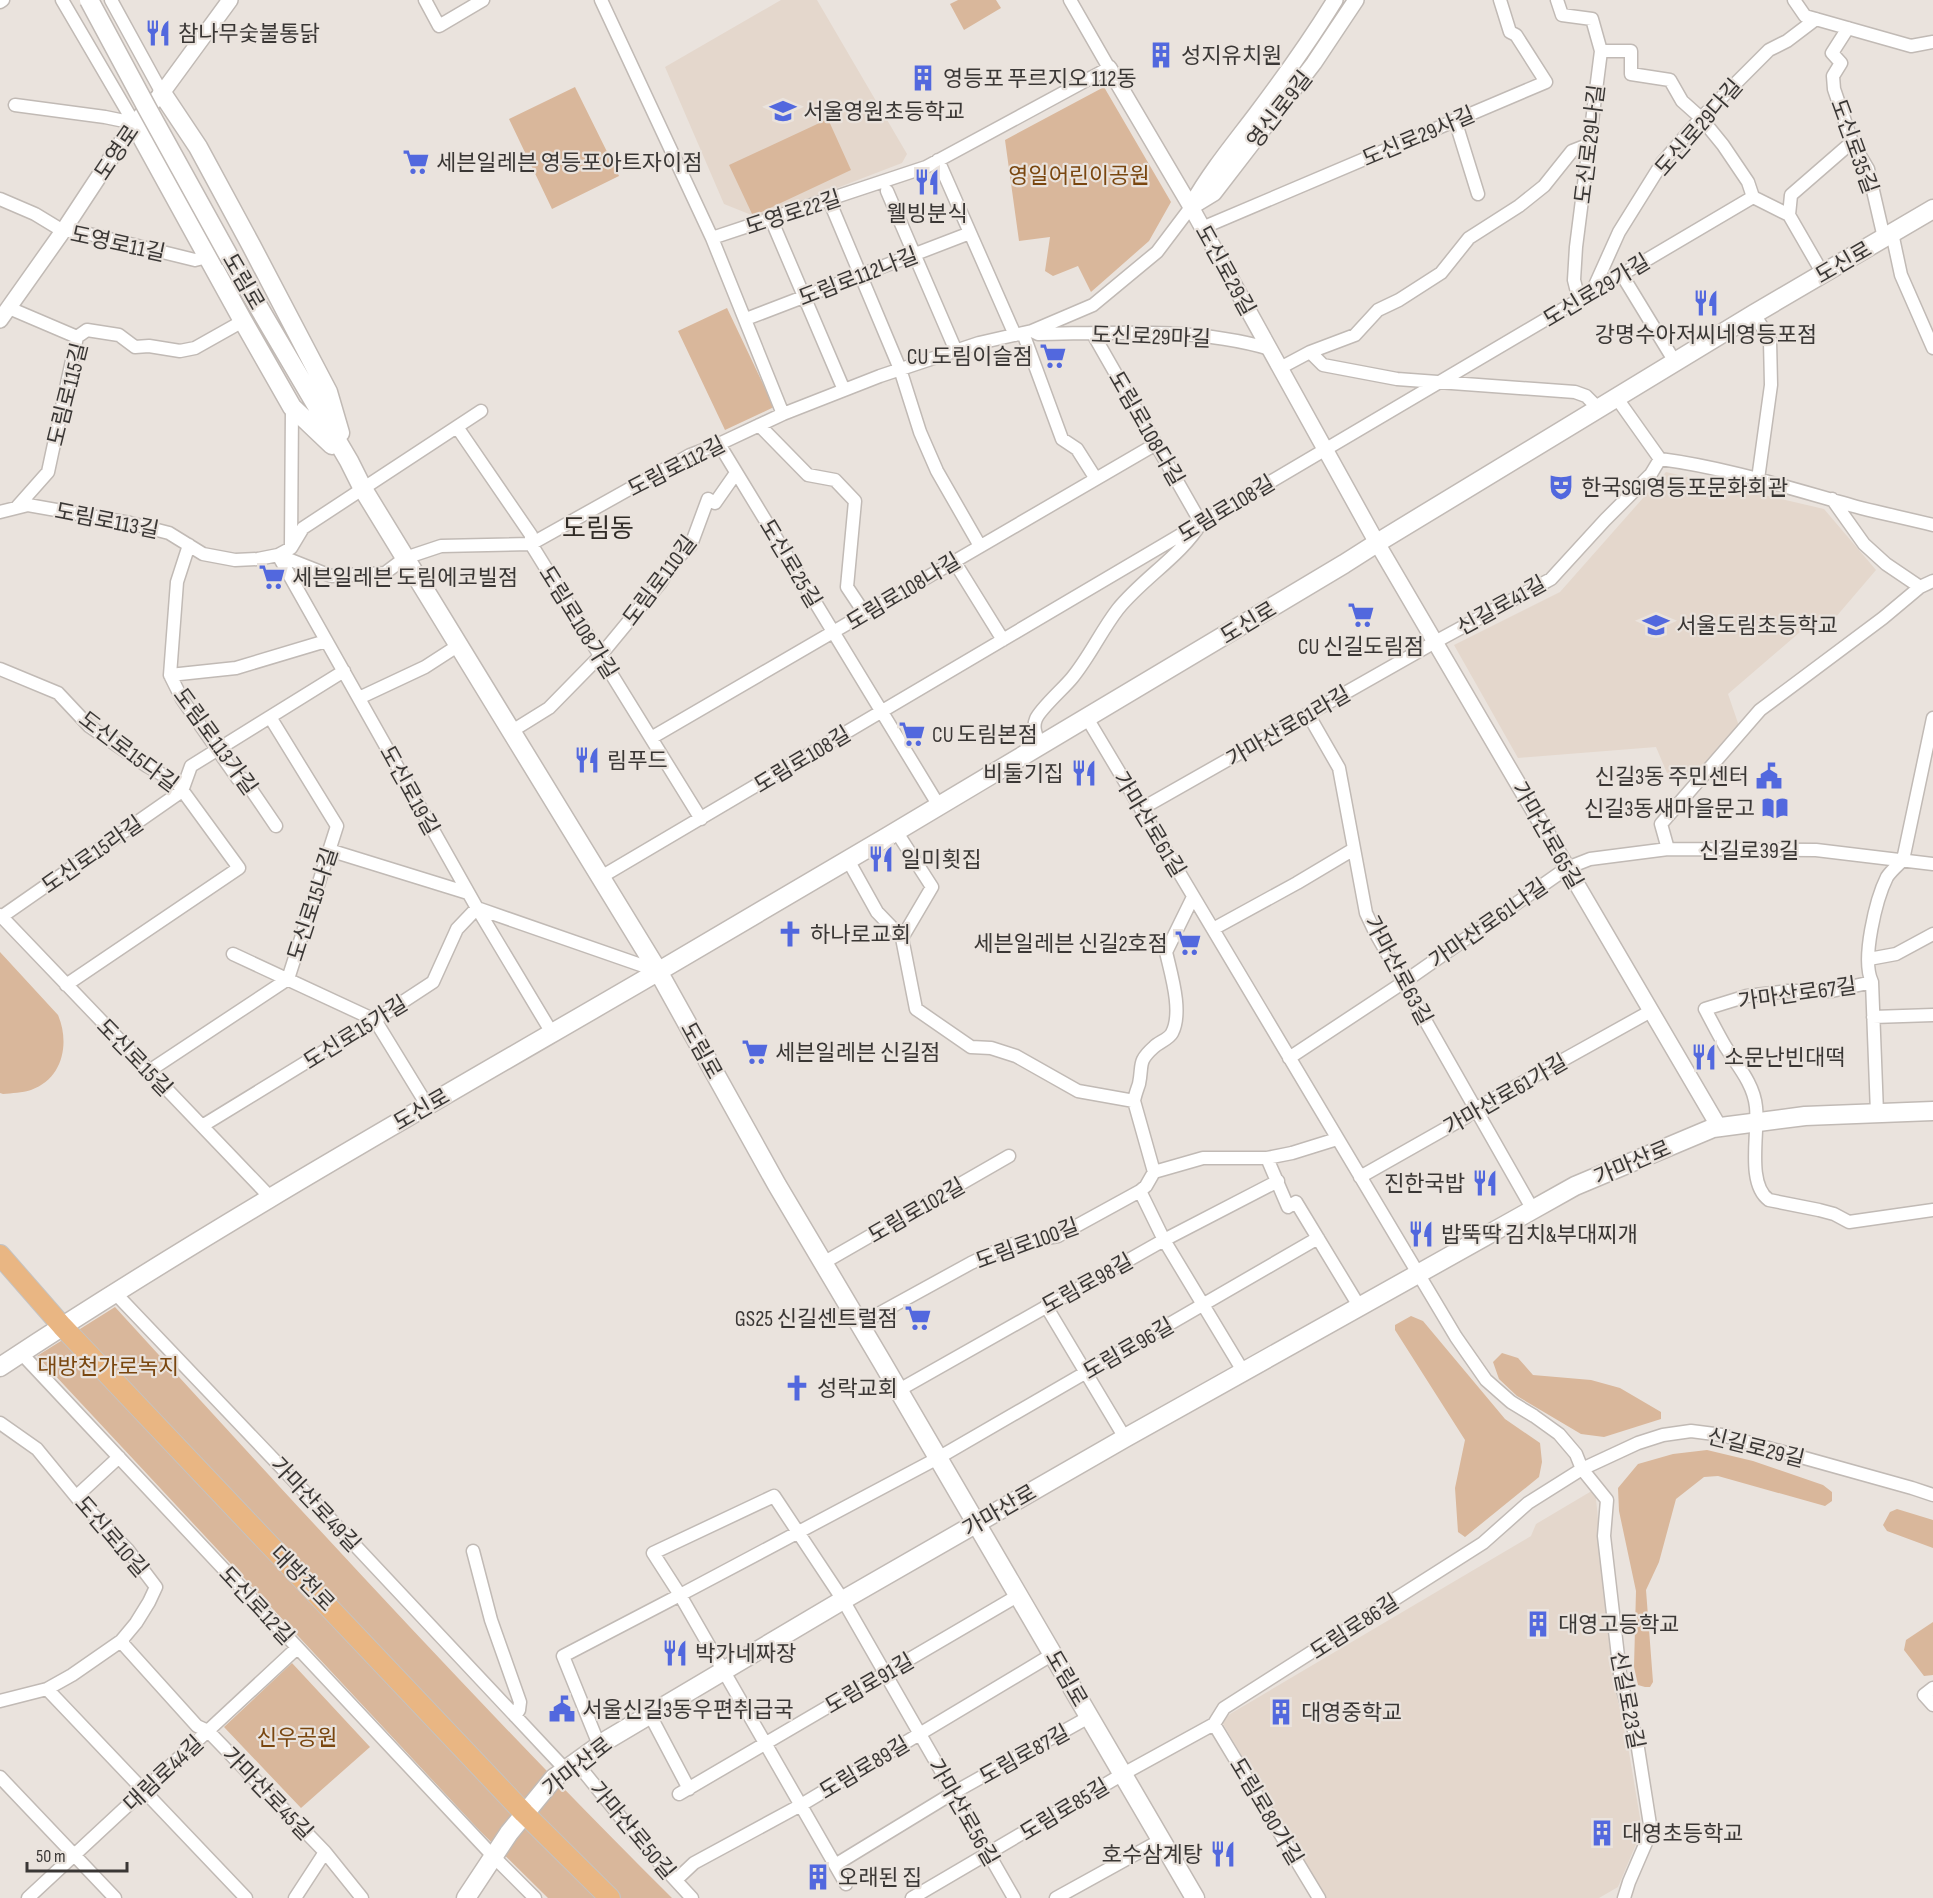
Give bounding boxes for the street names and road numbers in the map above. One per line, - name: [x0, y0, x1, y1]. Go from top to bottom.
- street label: 영신로9길: [1242, 66, 1319, 154]
- street label: 도신로29다길: [1650, 74, 1749, 182]
- street label: 도신로29나길: [1570, 83, 1611, 205]
- street label: 도신로35길: [1824, 95, 1883, 198]
- street label: 도신로29사길: [1358, 102, 1479, 173]
- street label: 도영로: [89, 120, 145, 186]
- street label: 도영로22길: [742, 185, 845, 242]
- street label: 도영로11길: [68, 221, 168, 268]
- street label: 도신로29길: [1189, 221, 1261, 321]
- street label: 도신로: [1811, 236, 1877, 290]
- street label: 도림로112나길: [795, 242, 922, 313]
- street label: 도림로: [216, 249, 270, 315]
- street label: 도신로29가길: [1538, 249, 1655, 334]
- street label: 도신로29마길: [1091, 322, 1211, 353]
- street label: 도림로115길: [43, 340, 94, 449]
- street label: 도림로108다길: [1102, 366, 1189, 491]
- street label: 도림로112길: [623, 431, 730, 503]
- street label: 도림로108길: [1173, 470, 1280, 549]
- street label: 도림로113길: [52, 498, 161, 545]
- street label: 도신로25길: [753, 514, 827, 613]
- street label: 도림로110길: [617, 530, 703, 631]
- street label: 도림로108나길: [842, 548, 966, 637]
- street label: 도림로108가길: [532, 561, 623, 684]
- street label: 신길로41길: [1452, 571, 1551, 642]
- street label: 도신로: [1216, 596, 1282, 650]
- street label: 가마산로61라길: [1222, 681, 1356, 774]
- street label: 도림로113가길: [167, 683, 263, 801]
- street label: 도신로15다길: [73, 706, 183, 798]
- street label: 도림로108길: [749, 721, 856, 800]
- street label: 도신로19길: [373, 741, 444, 840]
- street label: 가마산로61길: [1107, 767, 1191, 883]
- street label: 가마산로65길: [1505, 777, 1588, 894]
- street label: 도신로15라길: [37, 810, 149, 900]
- street label: 신길로39길: [1699, 838, 1799, 865]
- street label: 도신로15나길: [282, 844, 344, 965]
- street label: 가마산로61나길: [1424, 873, 1553, 975]
- street label: 가마산로63길: [1358, 911, 1438, 1030]
- street label: 가마산로67길: [1736, 973, 1858, 1016]
- street label: 도신로15가길: [299, 991, 413, 1076]
- street label: 도신로15길: [90, 1014, 177, 1102]
- street label: 도림로: [674, 1018, 727, 1084]
- street label: 가마산로61가길: [1439, 1049, 1573, 1142]
- street label: 도신로: [389, 1083, 455, 1137]
- street label: 가마산로: [1590, 1135, 1675, 1192]
- street label: 도림로102길: [863, 1173, 970, 1250]
- street label: 도림로100길: [972, 1213, 1083, 1276]
- street label: 도림로98길: [1037, 1248, 1138, 1320]
- street label: 도림로96길: [1079, 1313, 1179, 1386]
- street label: 신길로29길: [1704, 1423, 1807, 1474]
- street label: 가마산로49길: [264, 1452, 366, 1558]
- street label: 가마산로: [958, 1479, 1042, 1543]
- street label: 도신로10길: [68, 1491, 153, 1583]
- street label: 대방천로: [264, 1541, 340, 1618]
- street label: 도신로12길: [213, 1561, 299, 1651]
- street label: 도림로86길: [1305, 1589, 1404, 1666]
- street label: 도림로: [1039, 1646, 1093, 1712]
- street label: 도림로91길: [820, 1648, 919, 1721]
- street label: 신길로23길: [1604, 1649, 1649, 1752]
- street label: 도림로87길: [975, 1719, 1075, 1791]
- street label: 대림로44길: [118, 1730, 210, 1818]
- street label: 도림로89길: [815, 1731, 915, 1806]
- street label: 가마산로: [538, 1732, 618, 1803]
- street label: 가마산로45길: [216, 1742, 318, 1846]
- street label: 도림로80가길: [1223, 1753, 1308, 1870]
- street label: 가마산로56길: [921, 1754, 1004, 1871]
- street label: 도림로85길: [1015, 1773, 1114, 1847]
- street label: 가마산로50길: [583, 1776, 681, 1886]

